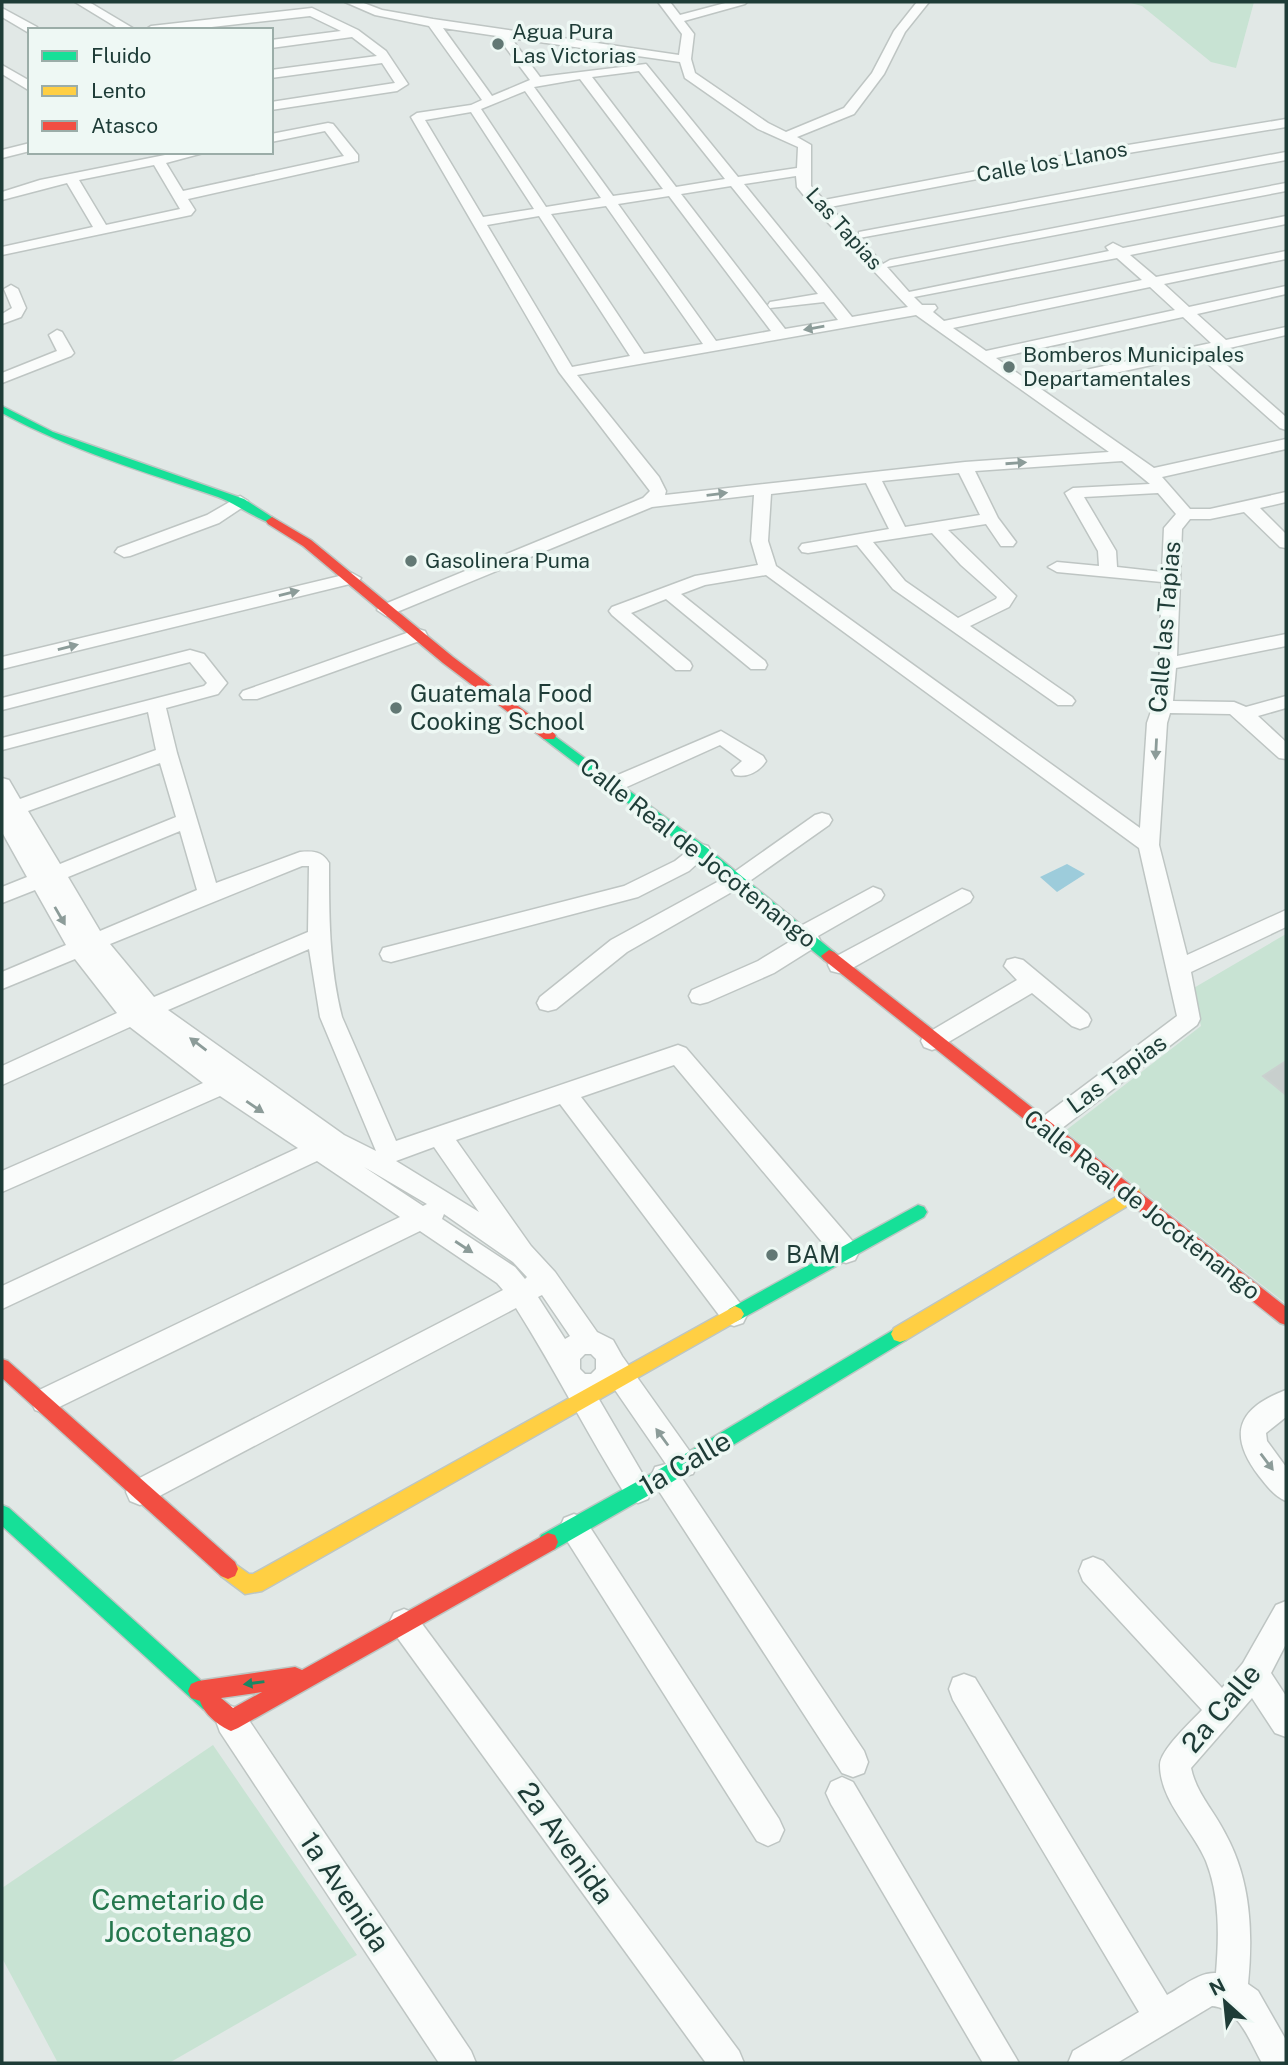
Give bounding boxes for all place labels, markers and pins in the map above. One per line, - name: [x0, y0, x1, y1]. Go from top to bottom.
- place label: Agua Pura Las Victorias: [512, 19, 636, 68]
- marker: Agua Pura Las Victorias: [490, 36, 506, 52]
- place label: Bomberos Municipales Departamentales: [1023, 342, 1244, 391]
- marker: Bomberos Municipales Departamentales: [1001, 359, 1017, 375]
- place label: Gasolinera Puma: [425, 548, 590, 573]
- marker: Gasolinera Puma: [403, 553, 419, 569]
- place label: Guatemala Food Cooking School: [410, 679, 593, 735]
- marker: Guatemala Food Cooking School: [388, 700, 404, 716]
- place label: BAM: [786, 1240, 840, 1268]
- marker: BAM: [764, 1247, 780, 1263]

